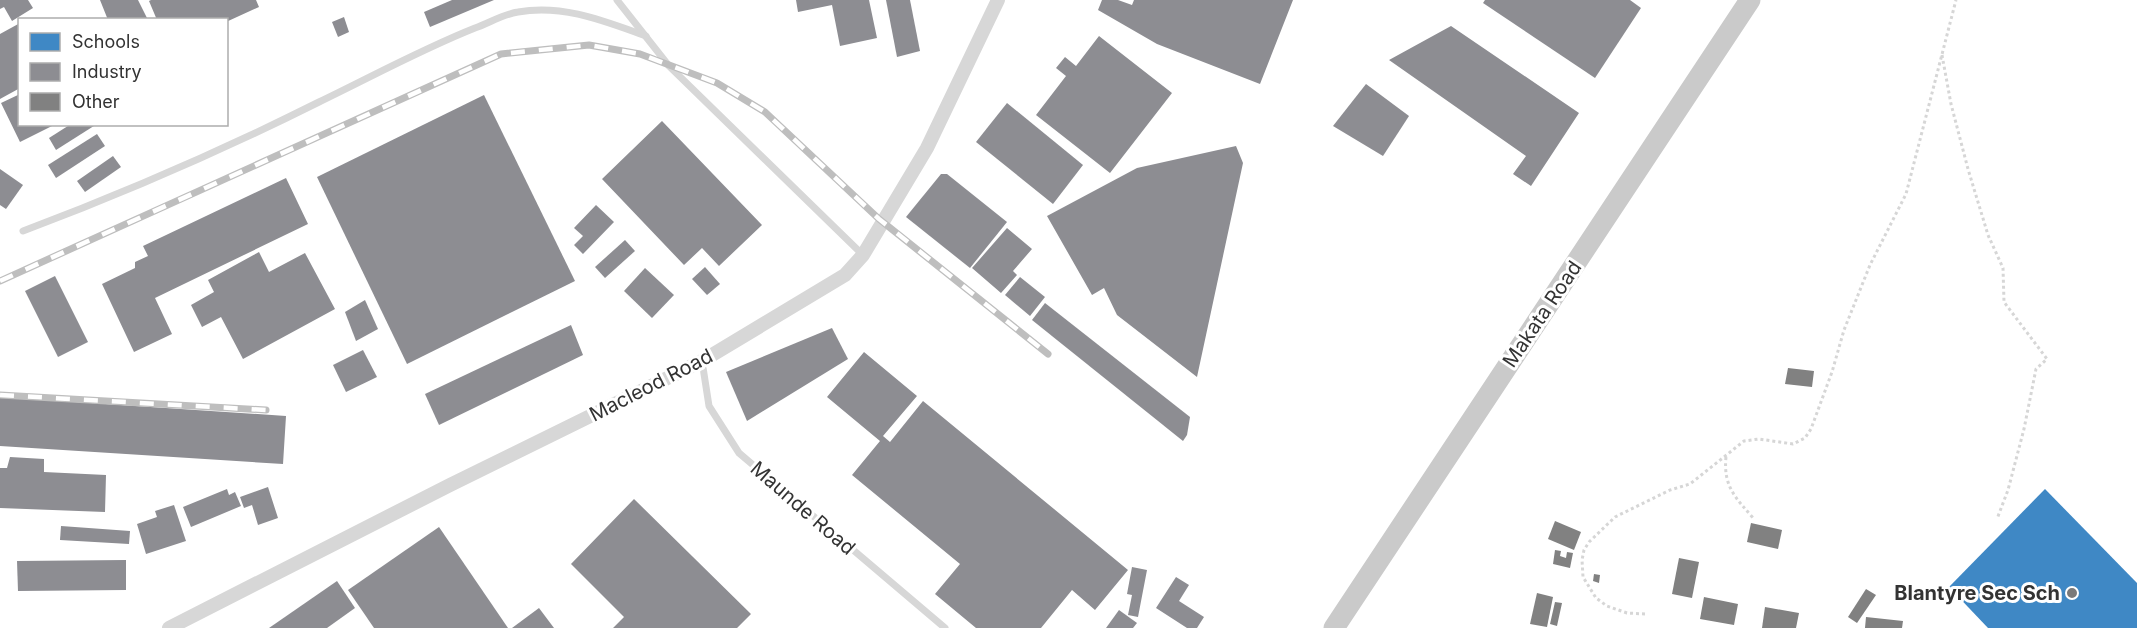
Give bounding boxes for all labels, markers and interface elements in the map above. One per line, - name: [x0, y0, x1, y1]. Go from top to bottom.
- legend: [18, 18, 228, 126]
- text: Schools: [72, 31, 140, 52]
- text: Industry: [72, 61, 142, 82]
- text: Other: [72, 91, 120, 112]
- street label: Makata Road: [1498, 256, 1586, 372]
- street label: Macleod Road: [585, 344, 717, 426]
- street label: Maunde Road: [746, 456, 860, 560]
- place label: Blantyre Sec Sch: [1894, 581, 2060, 605]
- marker: Blantyre Sec Sch: [2065, 586, 2079, 600]

